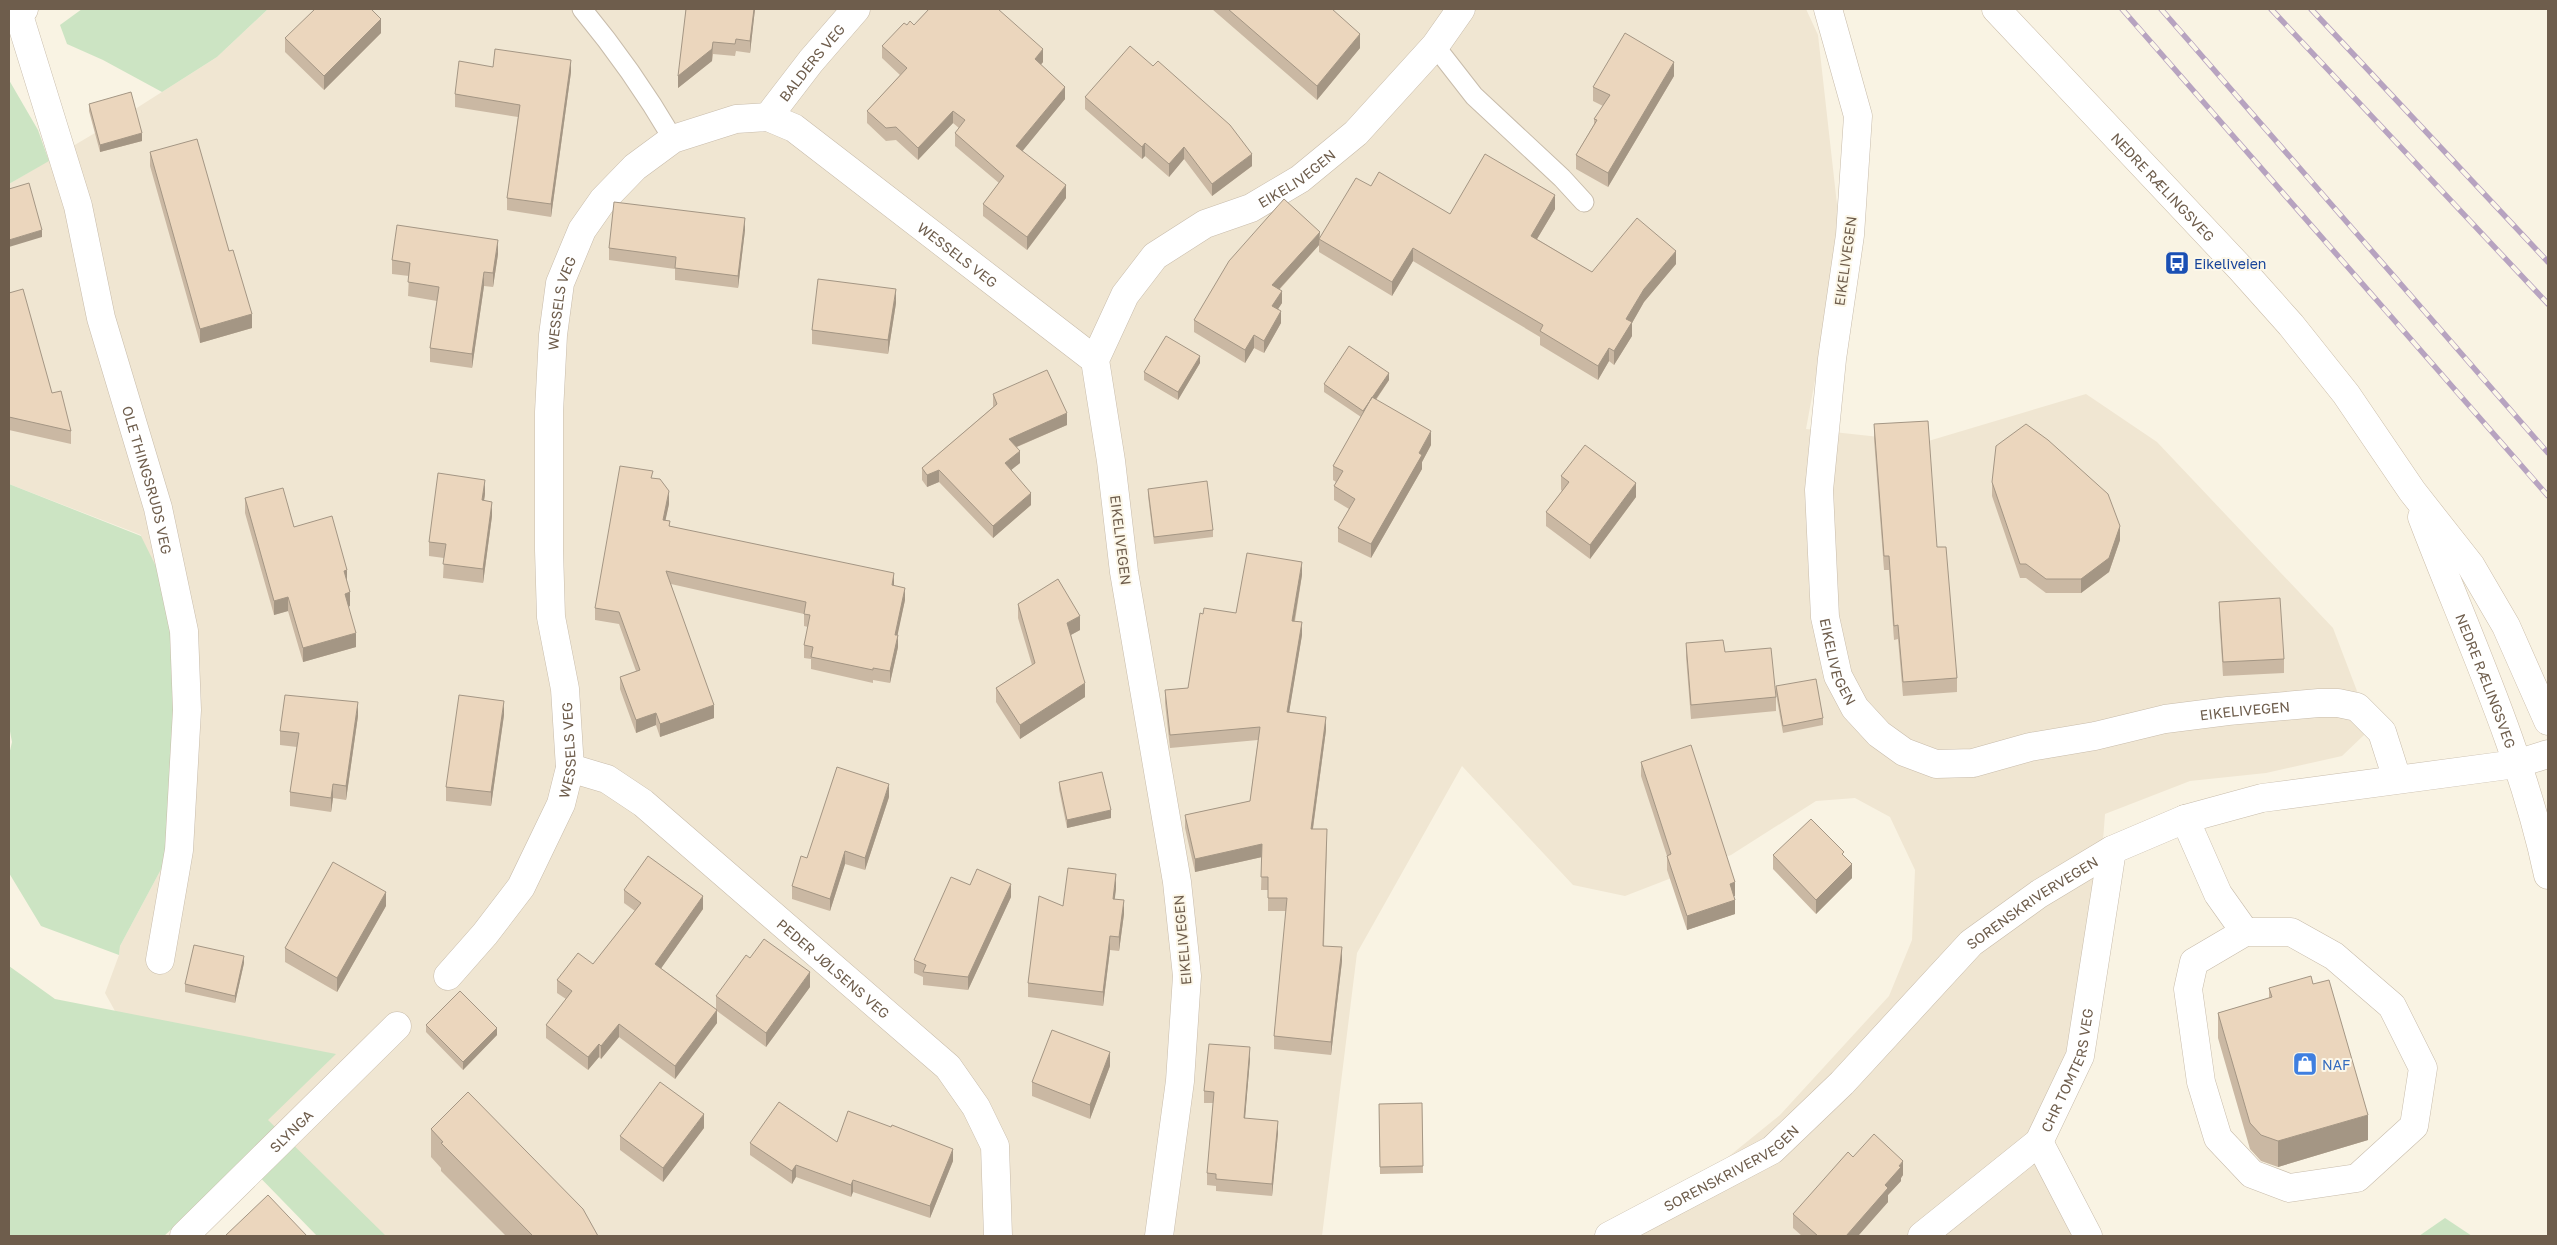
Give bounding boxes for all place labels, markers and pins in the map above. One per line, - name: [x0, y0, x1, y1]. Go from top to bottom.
- bus stop icon: Eikeliveien: [2164, 250, 2190, 276]
- place label: Eikeliveien: [2194, 255, 2266, 272]
- shop icon: NAF: [2292, 1051, 2318, 1077]
- place label: NAF: [2322, 1056, 2350, 1073]

